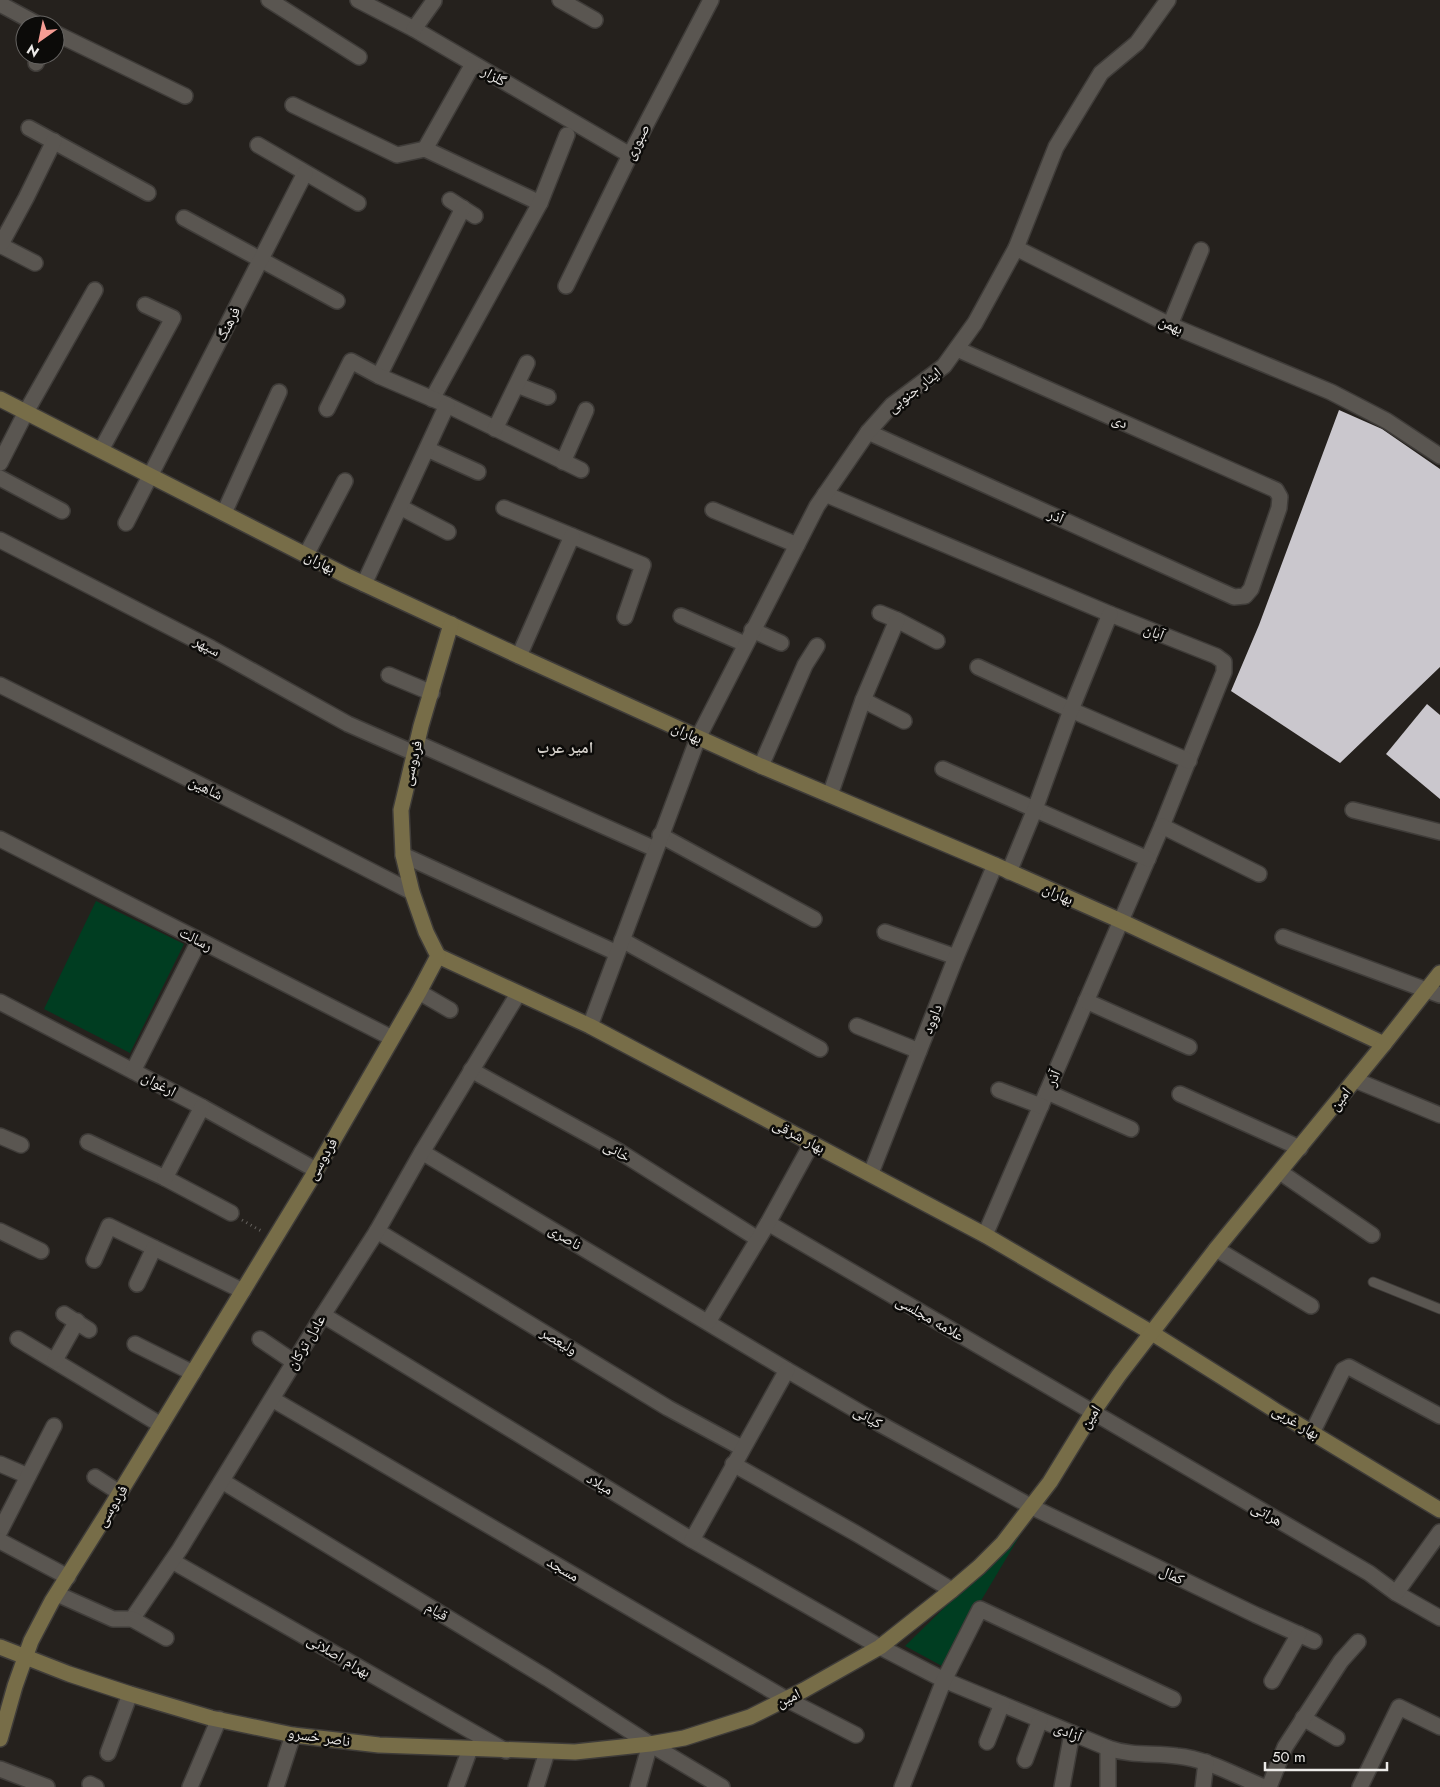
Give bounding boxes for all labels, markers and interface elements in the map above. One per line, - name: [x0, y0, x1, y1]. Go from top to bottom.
- north arrow: [15, 15, 65, 65]
- text: N: [23, 39, 43, 62]
- street label: گلزار: [477, 60, 511, 92]
- street label: صبوری: [619, 120, 655, 164]
- street label: فرهنگ: [210, 303, 246, 345]
- street label: بهمن: [1155, 310, 1187, 340]
- street label: ایثار جنوبی: [882, 362, 946, 418]
- street label: دی: [1108, 408, 1132, 434]
- street label: آذر: [1043, 502, 1069, 530]
- street label: بهاران: [301, 545, 339, 579]
- street label: آبان: [1140, 618, 1169, 646]
- street label: سپهر: [189, 629, 224, 662]
- street label: بهاران: [668, 716, 706, 750]
- district label: امیر عرب: [537, 736, 593, 759]
- street label: فردوسی: [396, 738, 428, 788]
- street label: شاهین: [185, 770, 227, 806]
- street label: بهاران: [1039, 877, 1077, 911]
- street label: رسالت: [175, 921, 217, 957]
- street label: داوود: [916, 1001, 948, 1037]
- street label: آذر: [1039, 1065, 1067, 1091]
- street label: ارغوان: [138, 1066, 180, 1102]
- street label: امین: [1324, 1083, 1356, 1115]
- street label: بهار شرقی: [769, 1113, 829, 1159]
- street label: فردوسی: [301, 1134, 343, 1184]
- street label: خانی: [599, 1135, 635, 1168]
- street label: ناصری: [544, 1219, 586, 1255]
- street label: علامه مجلسی: [892, 1290, 969, 1347]
- street label: عادل ترکان: [281, 1310, 331, 1374]
- street label: ولیعصر: [536, 1321, 582, 1361]
- street label: بهار غربی: [1268, 1399, 1324, 1445]
- street label: کیانی: [850, 1400, 886, 1434]
- street label: امین: [1074, 1401, 1106, 1433]
- street label: میلاد: [583, 1467, 618, 1501]
- street label: فردوسی: [91, 1481, 133, 1531]
- street label: هراتی: [1247, 1496, 1287, 1532]
- street label: مسجد: [543, 1551, 583, 1587]
- street label: کمال: [1156, 1560, 1188, 1590]
- street label: قیام: [422, 1596, 452, 1626]
- street label: بهرام اصلانی: [303, 1629, 375, 1683]
- street label: امین: [772, 1683, 804, 1713]
- street label: آزادی: [1051, 1716, 1086, 1748]
- street label: ناصر خسرو: [286, 1722, 352, 1752]
- scale bar: [1265, 1740, 1388, 1772]
- text: 50 m: [1272, 1746, 1306, 1768]

